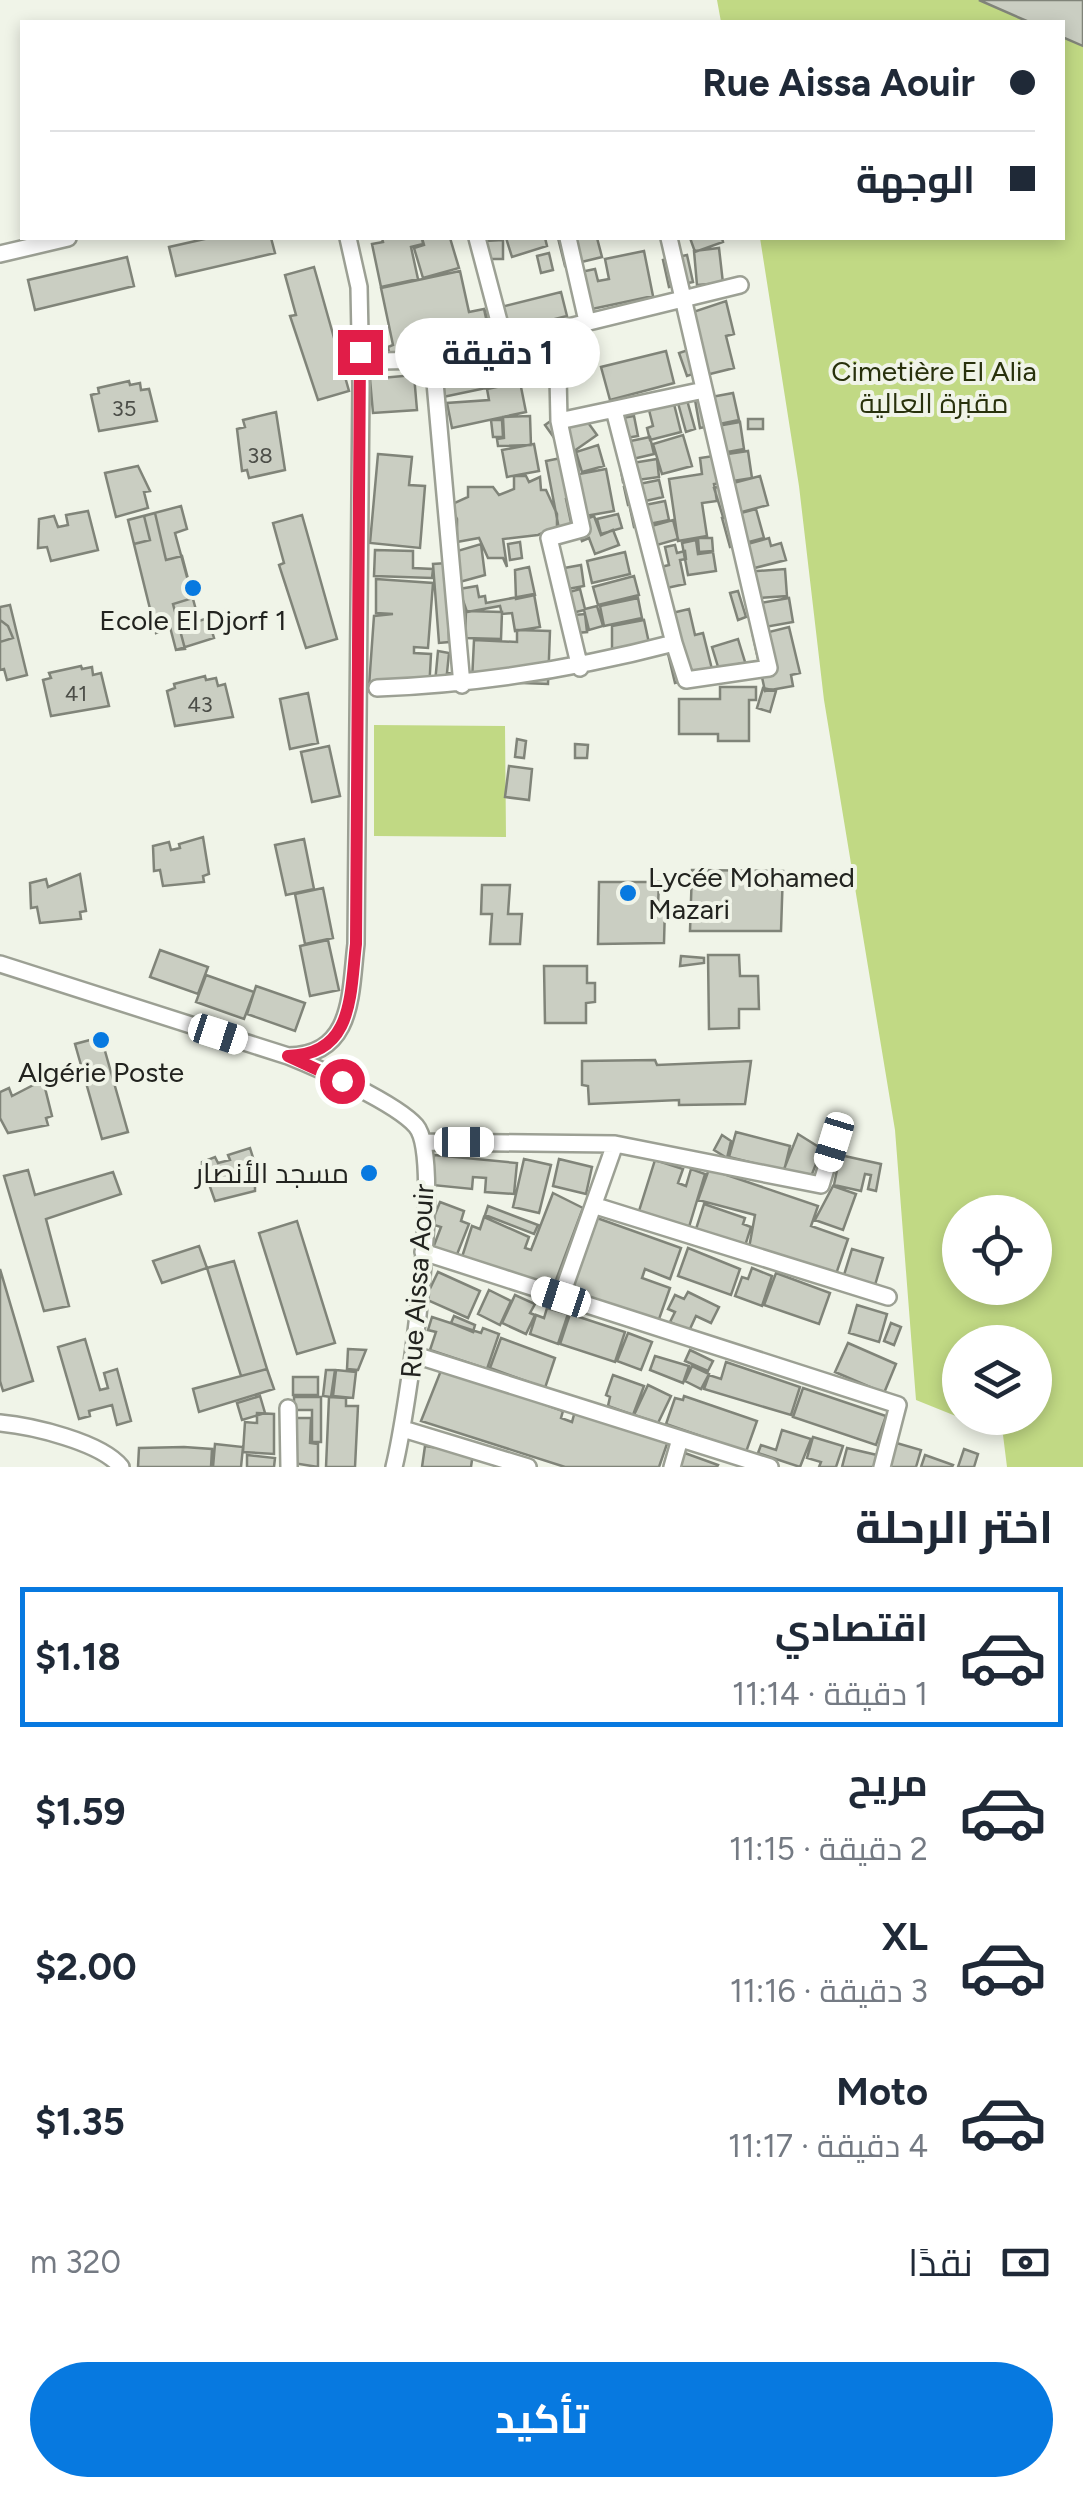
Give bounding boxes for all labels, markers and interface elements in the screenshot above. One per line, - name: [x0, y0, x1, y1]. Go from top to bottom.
- text: Rue Aissa Aouir: [702, 60, 975, 106]
- text: الوجهة: [856, 157, 975, 203]
- callout: 1 دقيقة: [395, 317, 600, 387]
- route end: [338, 330, 383, 375]
- text: 1 دقيقة: [442, 334, 553, 372]
- park label: Cimetière El Alia مقبرة العالية: [831, 354, 1037, 420]
- house number: 35: [112, 395, 136, 422]
- house number: 38: [247, 442, 273, 469]
- marker: Ecole El Djorf 1: [182, 577, 204, 599]
- place label: Ecole El Djorf 1: [99, 603, 287, 637]
- house number: 41: [65, 680, 87, 707]
- house number: 43: [187, 691, 213, 718]
- place label: Lycée Mohamed Mazari: [648, 860, 855, 926]
- marker: Lycée Mohamed Mazari: [617, 882, 639, 904]
- car: [185, 1010, 251, 1058]
- marker: Algérie Poste: [90, 1029, 112, 1051]
- place label: Algérie Poste: [18, 1055, 184, 1089]
- route start: [320, 1059, 365, 1104]
- car: [811, 1109, 857, 1175]
- car: [434, 1127, 494, 1157]
- place label: مسجد الأنصار: [194, 1156, 349, 1190]
- marker: مسجد الأنصار: [358, 1162, 380, 1184]
- street label: Rue Aissa Aouir: [393, 1182, 441, 1379]
- map controls: [942, 1195, 1052, 1435]
- button: locate: [942, 1195, 1052, 1305]
- car: [528, 1273, 594, 1321]
- button: layers: [942, 1325, 1052, 1435]
- text: اختر الرحلة: [855, 1500, 1053, 1554]
- text: اقتصادي: [775, 1605, 928, 1651]
- icon: car: [958, 1612, 1048, 1702]
- text: $1.18: [35, 1634, 121, 1680]
- text: 1 دقيقة · 11:14: [732, 1675, 928, 1713]
- text: مريح: [848, 1760, 928, 1806]
- icon: car: [958, 1767, 1048, 1857]
- text: $1.59: [35, 1789, 126, 1835]
- text: 2 دقيقة · 11:15: [729, 1830, 928, 1868]
- text: XL: [882, 1914, 928, 1960]
- icon: car: [958, 1922, 1048, 2012]
- text: $2.00: [35, 1944, 137, 1990]
- text: 3 دقيقة · 11:16: [730, 1972, 928, 2010]
- text: Moto: [836, 2069, 928, 2115]
- icon: car: [958, 2077, 1048, 2167]
- text: $1.35: [35, 2099, 125, 2145]
- text: 4 دقيقة · 11:17: [728, 2127, 928, 2165]
- icon: cash: [998, 2235, 1053, 2290]
- text: نقدًا: [908, 2240, 973, 2286]
- text: 320 m: [30, 2243, 121, 2281]
- button: تأكيد: [30, 2362, 1053, 2477]

